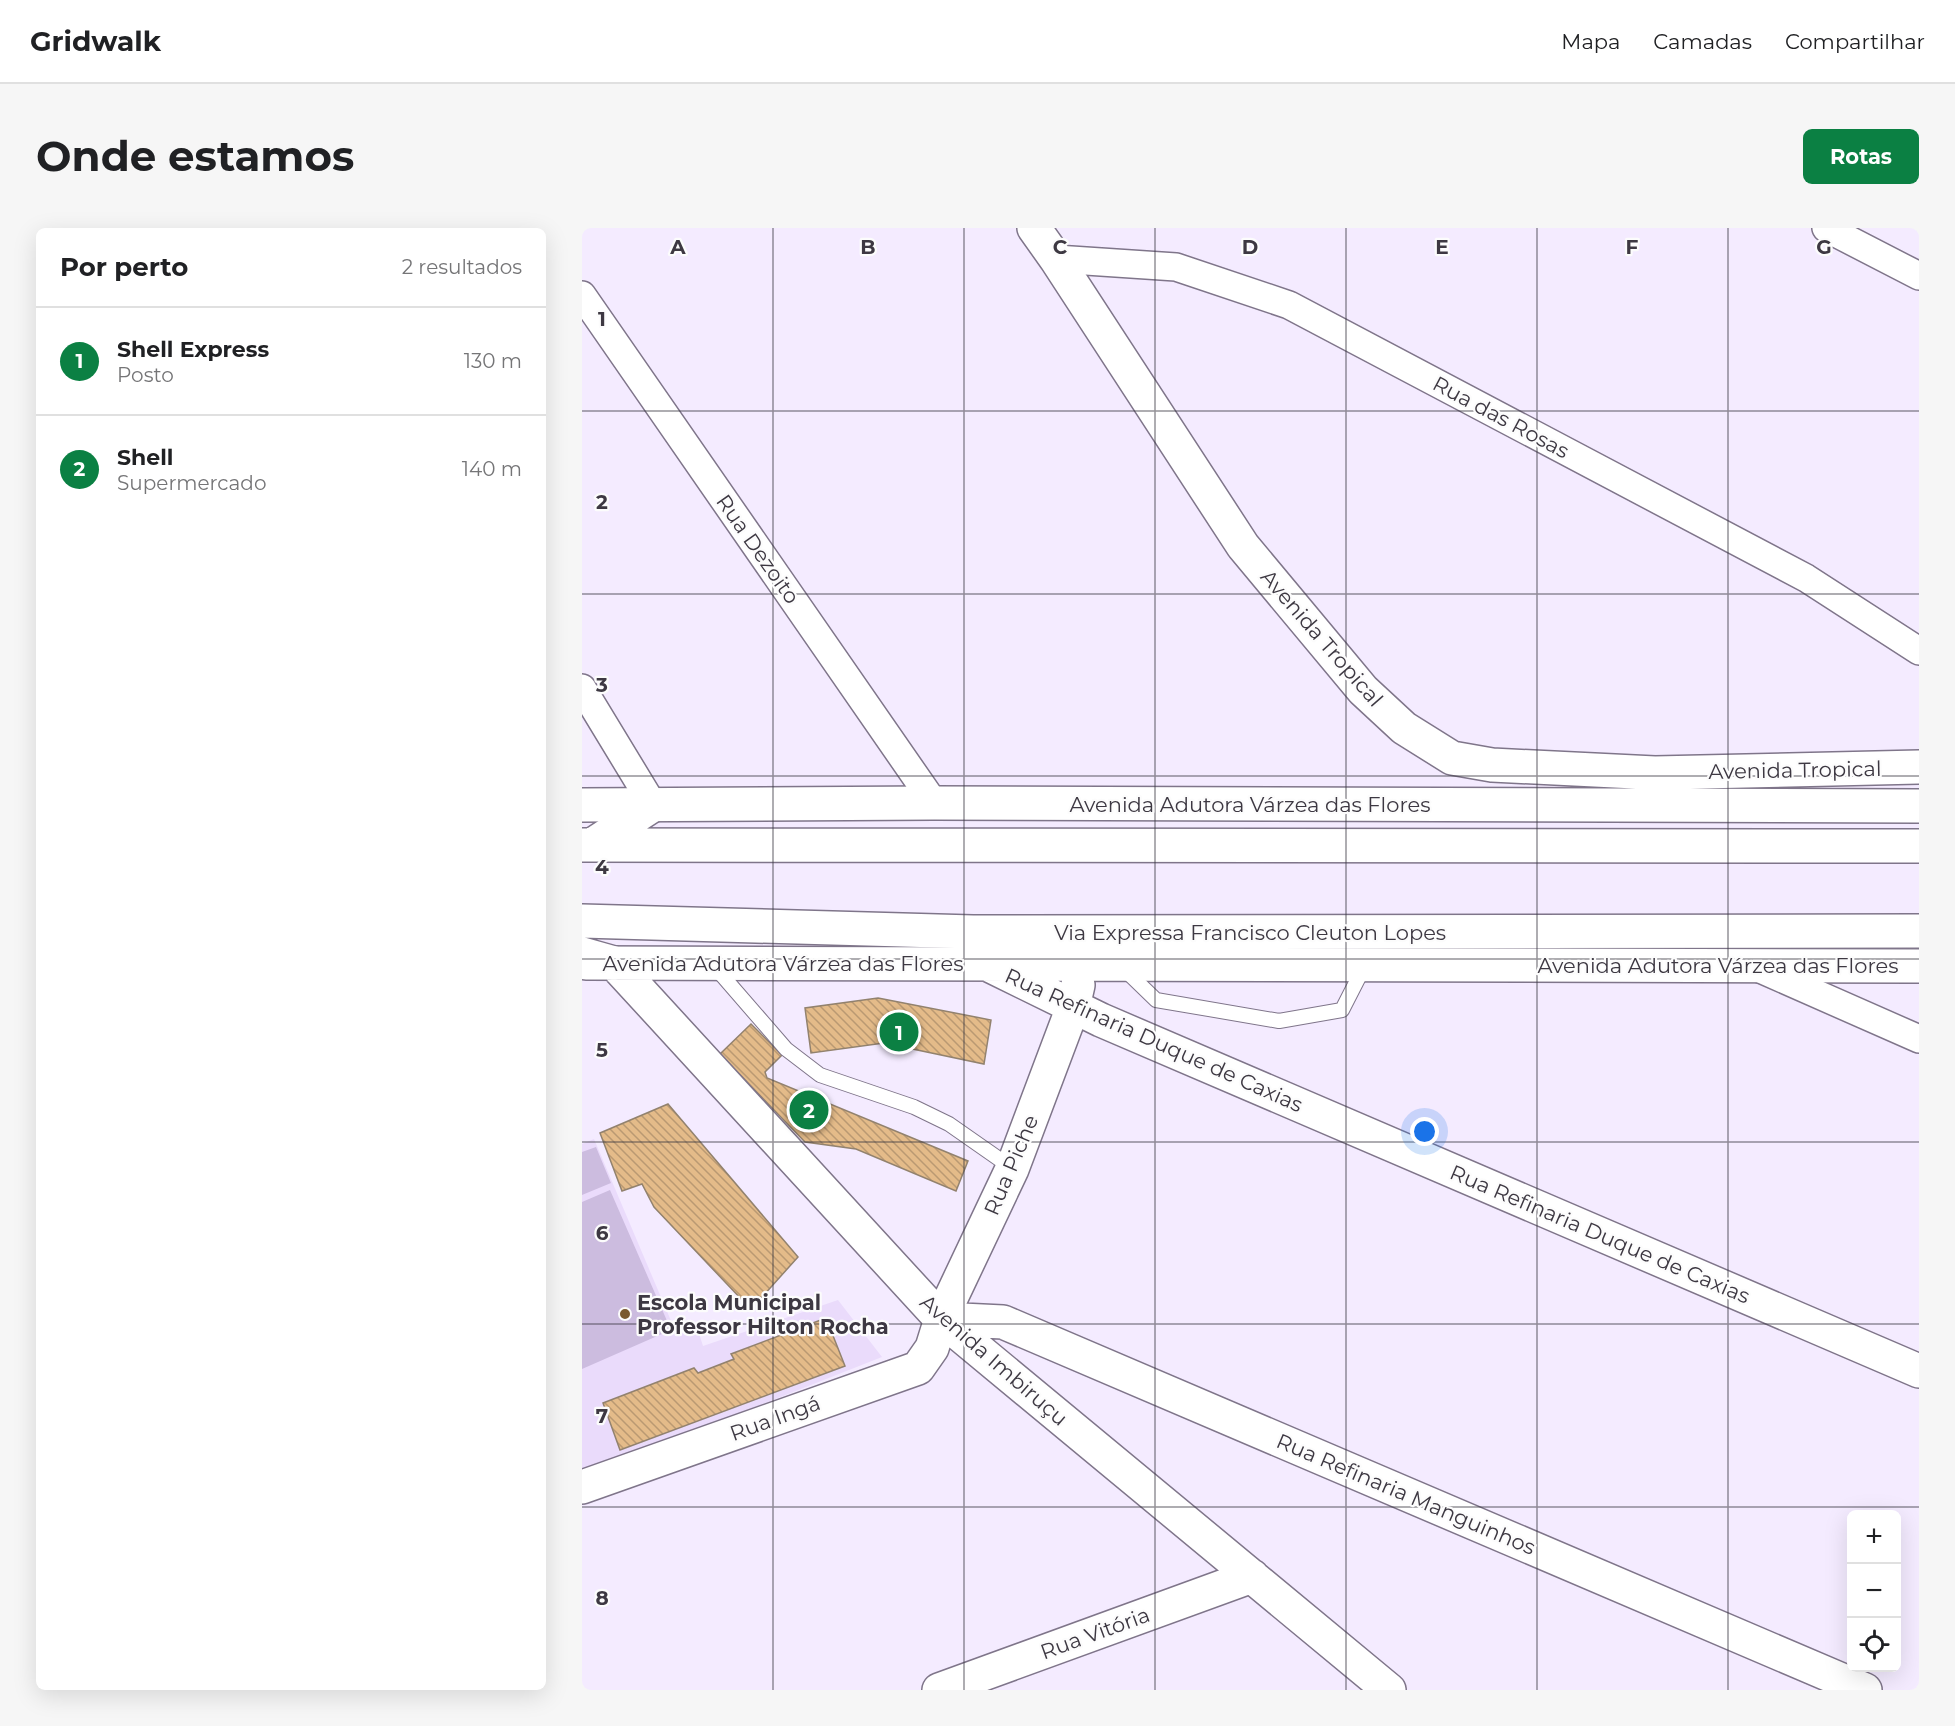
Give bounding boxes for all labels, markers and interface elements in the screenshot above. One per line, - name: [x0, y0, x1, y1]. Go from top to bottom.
- text: Gridwalk: [30, 24, 161, 58]
- text: Mapa: [1561, 29, 1620, 54]
- text: Camadas: [1653, 29, 1752, 54]
- text: Compartilhar: [1785, 29, 1925, 54]
- button: Rotas: [1803, 129, 1919, 184]
- text: Onde estamos: [36, 130, 354, 182]
- text: A: [669, 235, 686, 259]
- text: B: [860, 235, 876, 259]
- text: C: [1053, 235, 1068, 259]
- text: D: [1242, 235, 1258, 259]
- text: E: [1435, 235, 1449, 259]
- text: F: [1626, 235, 1639, 259]
- text: G: [1816, 235, 1832, 259]
- text: Por perto: [60, 251, 188, 283]
- text: 2 resultados: [402, 255, 522, 279]
- text: 1: [598, 307, 606, 331]
- text: Shell Express: [117, 336, 269, 363]
- text: 1: [76, 349, 83, 373]
- text: 130 m: [464, 349, 522, 373]
- text: Posto: [117, 363, 174, 387]
- street label: Rua das Rosas: [1429, 371, 1573, 463]
- text: Shell: [117, 444, 173, 471]
- text: 2: [74, 457, 85, 481]
- text: 140 m: [462, 457, 522, 481]
- text: Supermercado: [117, 471, 266, 495]
- text: 2: [596, 490, 608, 514]
- street label: Rua Dezoito: [711, 490, 805, 608]
- street label: Avenida Tropical: [1256, 564, 1388, 712]
- text: 3: [595, 673, 608, 697]
- street label: Avenida Tropical: [1708, 756, 1882, 784]
- street label: Avenida Adutora Várzea das Flores: [1070, 792, 1430, 817]
- text: 4: [595, 855, 609, 879]
- street label: Via Expressa Francisco Cleuton Lopes: [1054, 920, 1446, 945]
- street label: Avenida Adutora Várzea das Flores: [603, 951, 963, 976]
- street label: Avenida Adutora Várzea das Flores: [1538, 953, 1898, 978]
- street label: Rua Refinaria Duque de Caxias: [1001, 963, 1307, 1117]
- pin: 1: [880, 1010, 918, 1054]
- text: 5: [596, 1038, 608, 1062]
- pin: 2: [790, 1088, 828, 1132]
- street label: Rua Piche: [979, 1111, 1043, 1219]
- your location: [1410, 1117, 1439, 1146]
- street label: Rua Refinaria Duque de Caxias: [1446, 1159, 1754, 1309]
- text: 6: [596, 1221, 609, 1245]
- street label: Avenida Imbiruçu: [915, 1289, 1073, 1431]
- place label: Escola Municipal Professor Hilton Rocha: [637, 1290, 889, 1339]
- marker: Escola Municipal Professor Hilton Rocha: [618, 1307, 632, 1321]
- street label: Rua Ingá: [726, 1390, 824, 1446]
- text: 7: [596, 1404, 608, 1428]
- street label: Rua Refinaria Manguinhos: [1273, 1428, 1539, 1560]
- map controls: [1847, 1510, 1901, 1672]
- button: +: [1847, 1510, 1901, 1564]
- button: −: [1847, 1564, 1901, 1618]
- text: 8: [595, 1586, 609, 1610]
- street label: Rua Vitória: [1037, 1602, 1153, 1664]
- button: locate: [1847, 1618, 1901, 1672]

